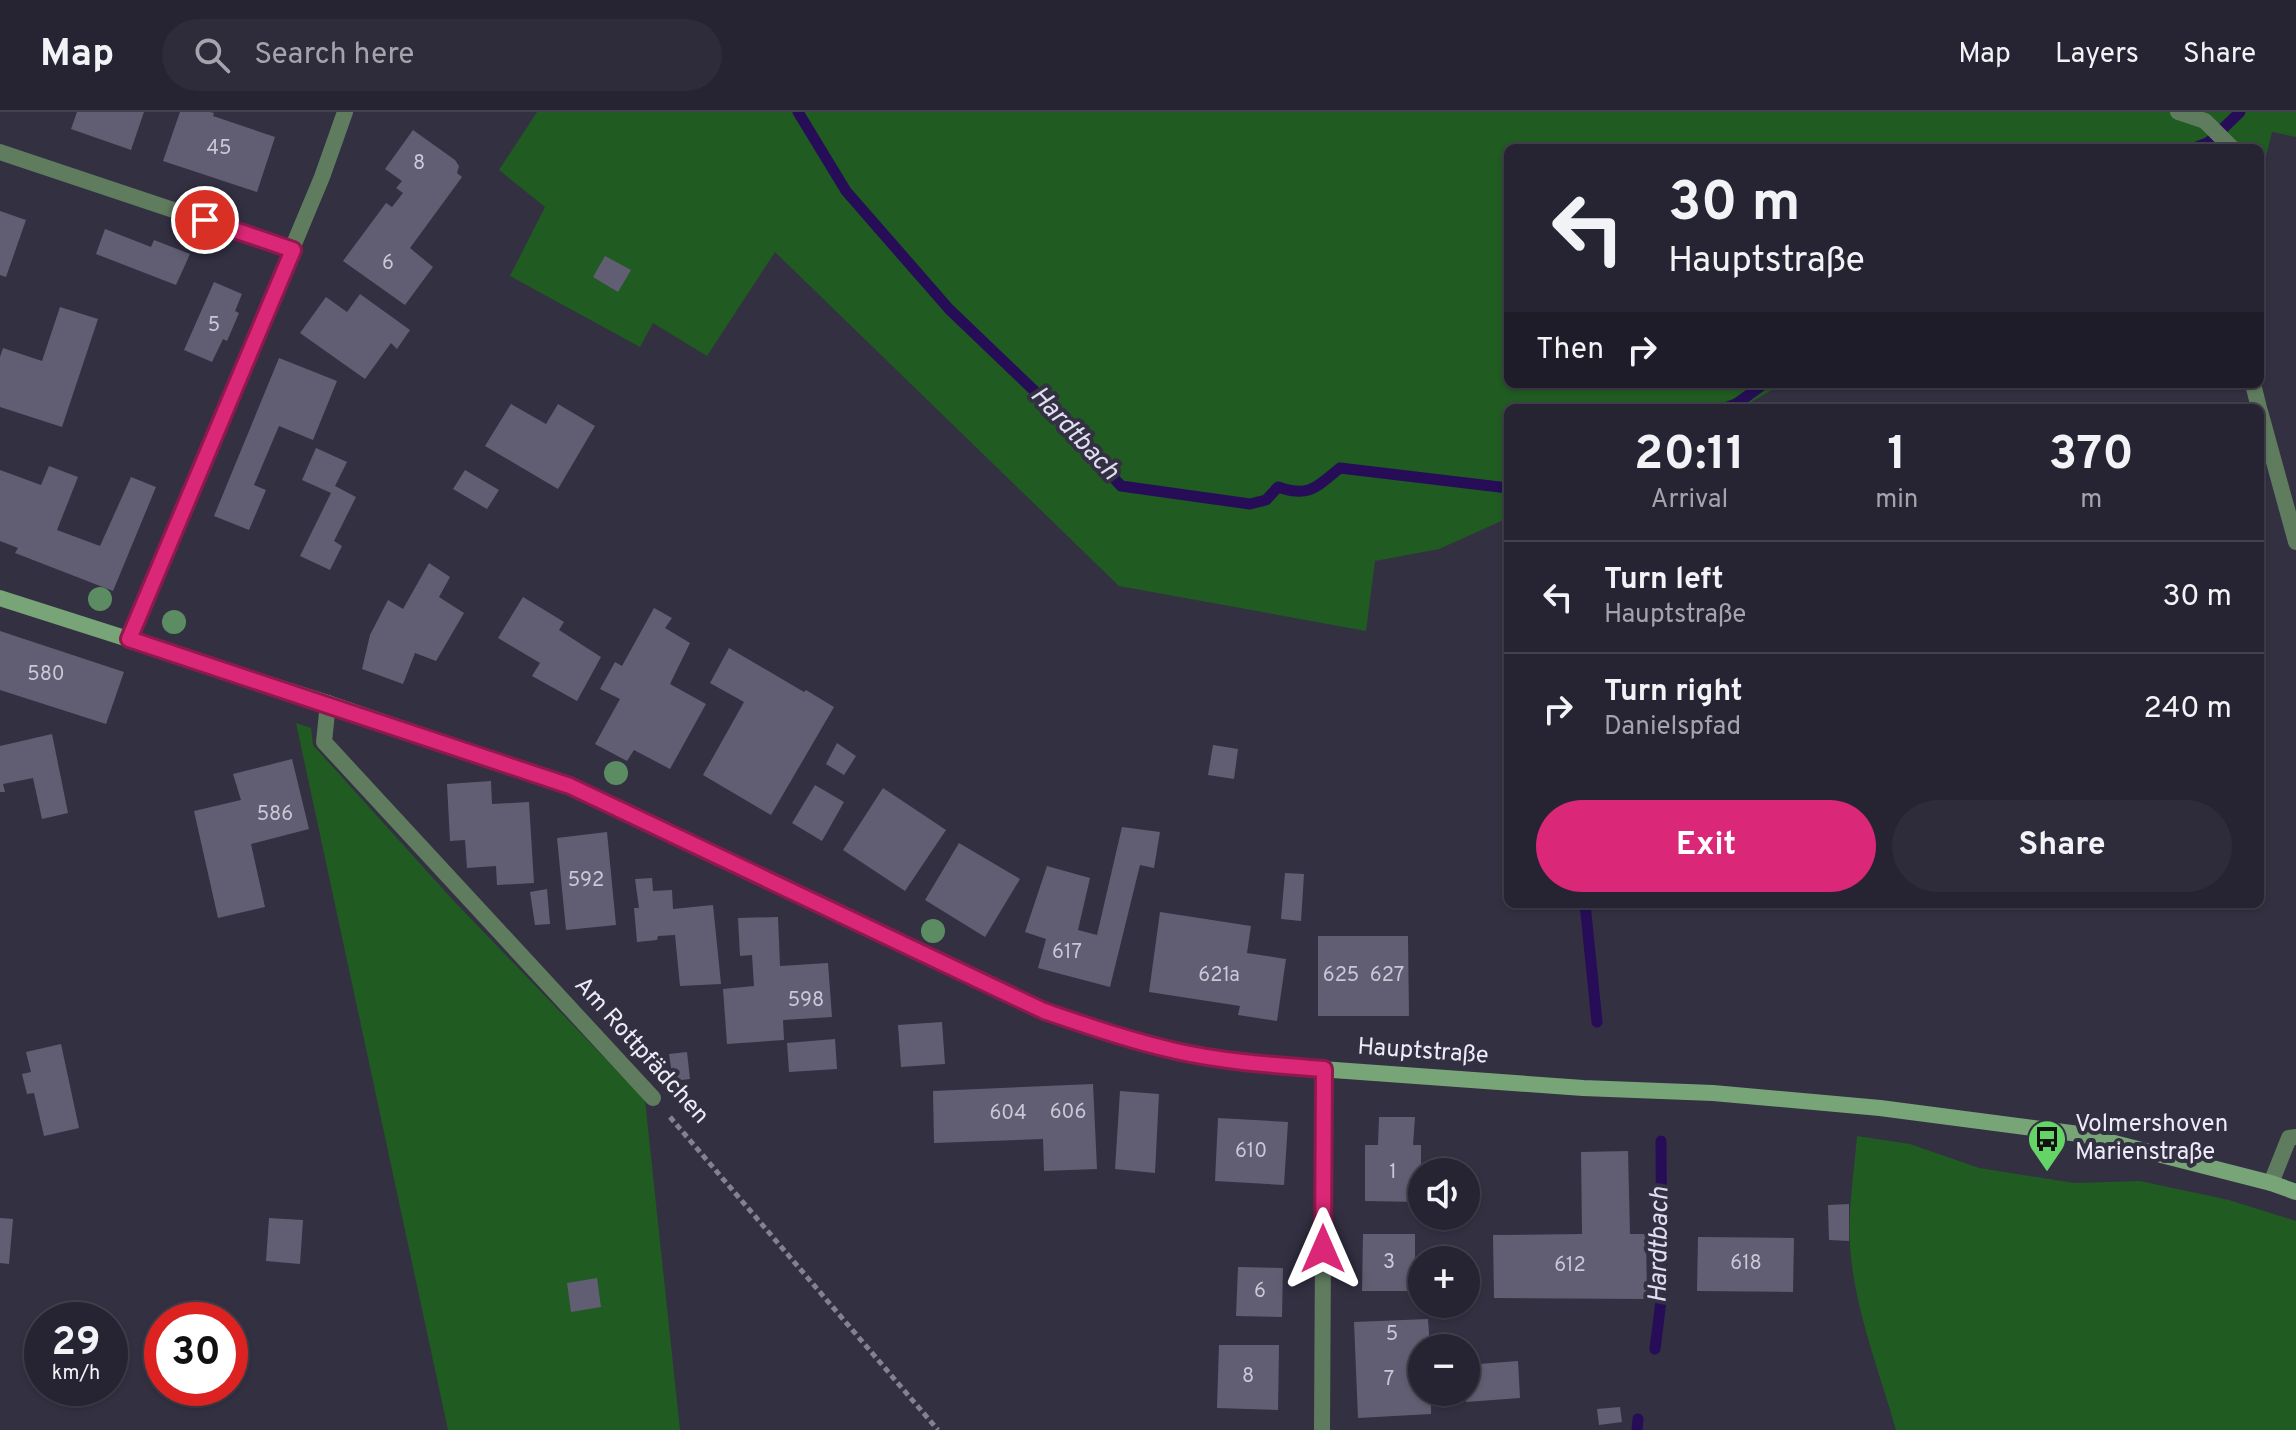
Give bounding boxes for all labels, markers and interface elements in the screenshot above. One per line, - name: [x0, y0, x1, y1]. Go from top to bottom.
- search box: [162, 19, 722, 91]
- text: Map: [40, 31, 114, 80]
- icon: search: [190, 33, 234, 77]
- text: Search here: [254, 37, 414, 74]
- text: Map: [1958, 37, 2011, 73]
- text: Layers: [2055, 37, 2139, 73]
- text: Share: [2183, 37, 2256, 73]
- house number: 45: [207, 136, 231, 162]
- house number: 8: [413, 151, 425, 177]
- text: 30 m: [1668, 170, 1801, 240]
- icon: left: [1536, 176, 1640, 280]
- pin: [171, 186, 239, 254]
- icon: arrive: [183, 198, 227, 242]
- text: Hauptstraße: [1668, 239, 1865, 285]
- house number: 6: [382, 251, 394, 277]
- house number: 5: [208, 313, 220, 339]
- icon: right: [1620, 328, 1664, 372]
- text: Then: [1536, 332, 1604, 369]
- water label: Hardtbach: [1022, 380, 1126, 488]
- text: 20:11: [1634, 426, 1745, 486]
- text: 1: [1887, 426, 1906, 486]
- text: 370: [2048, 426, 2134, 486]
- text: Arrival: [1651, 484, 1728, 517]
- text: min: [1875, 484, 1918, 517]
- text: m: [2080, 484, 2102, 517]
- text: Turn left: [1604, 562, 1724, 599]
- icon: left: [1536, 575, 1580, 619]
- text: 30 m: [2163, 579, 2232, 616]
- text: Hauptstraße: [1604, 599, 1746, 632]
- house number: 580: [27, 662, 65, 688]
- text: Turn right: [1604, 674, 1742, 711]
- icon: right: [1536, 687, 1580, 731]
- text: 240 m: [2144, 691, 2232, 728]
- text: Danielspfad: [1604, 711, 1741, 744]
- button: Exit: [1536, 800, 1876, 892]
- button: Share: [1892, 800, 2232, 892]
- house number: 586: [257, 802, 293, 828]
- house number: 592: [568, 868, 604, 894]
- house number: 617: [1052, 940, 1082, 966]
- house number: 621a: [1198, 963, 1240, 989]
- house number: 625: [1323, 963, 1359, 989]
- house number: 627: [1370, 963, 1404, 989]
- street label: Am Rottpfädchen: [567, 971, 715, 1131]
- house number: 598: [788, 988, 824, 1014]
- street label: Hauptstraße: [1356, 1032, 1490, 1072]
- house number: 606: [1050, 1100, 1086, 1126]
- house number: 604: [989, 1101, 1027, 1127]
- place label: Volmershoven Marienstraße: [2075, 1110, 2228, 1168]
- bus stop icon: Volmershoven Marienstraße: [2026, 1118, 2068, 1173]
- house number: 610: [1235, 1139, 1267, 1165]
- map controls: [1408, 1158, 1480, 1406]
- button: sound: [1408, 1158, 1480, 1230]
- house number: 1: [1389, 1160, 1397, 1186]
- water label: Hardtbach: [1642, 1186, 1678, 1304]
- position arrow: [1281, 1207, 1365, 1291]
- button: +: [1408, 1246, 1480, 1318]
- house number: 3: [1383, 1250, 1395, 1276]
- house number: 618: [1730, 1251, 1762, 1277]
- house number: 612: [1554, 1253, 1586, 1279]
- house number: 6: [1254, 1279, 1266, 1305]
- speed limit sign: 30: [144, 1302, 248, 1406]
- text: 29: [51, 1319, 101, 1369]
- house number: 5: [1386, 1322, 1398, 1348]
- button: −: [1408, 1334, 1480, 1406]
- text: km/h: [52, 1361, 100, 1387]
- house number: 8: [1242, 1364, 1254, 1390]
- house number: 7: [1384, 1367, 1394, 1393]

